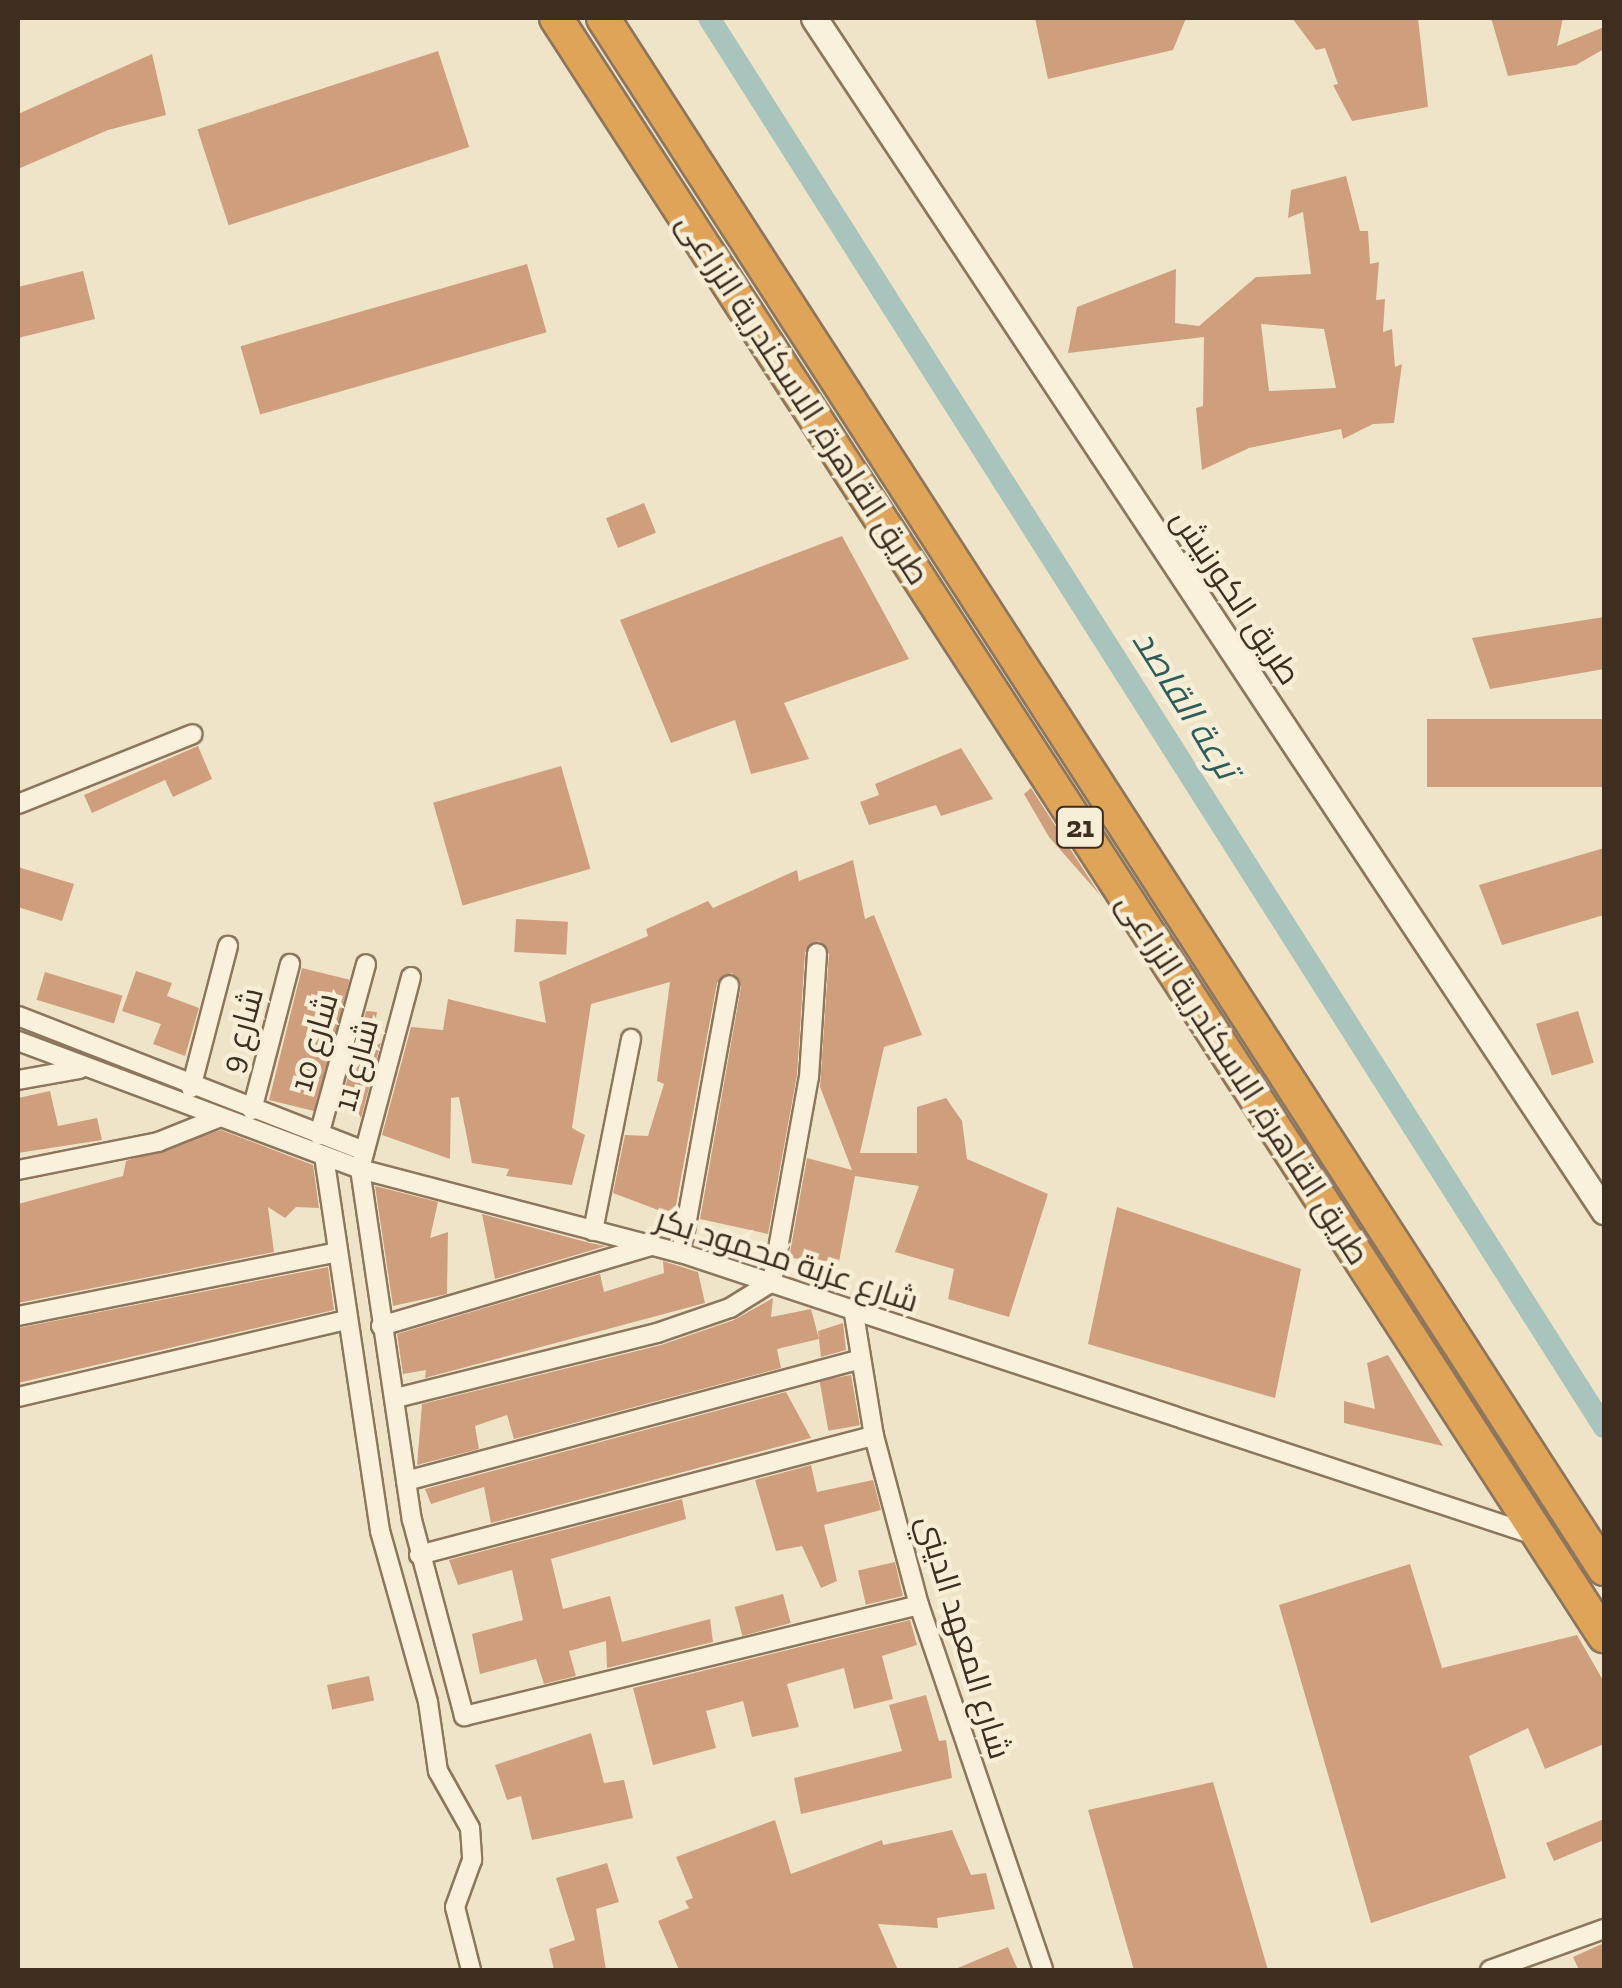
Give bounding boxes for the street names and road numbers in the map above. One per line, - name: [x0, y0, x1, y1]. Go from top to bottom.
- street label: طريق القاهرة, الاسكندرية الزراعى: [668, 206, 938, 592]
- street label: طريق الكورنيش: [1163, 502, 1309, 692]
- road number: 21: [1055, 802, 1105, 852]
- street label: طريق القاهرة, الاسكندرية الزراعى: [1108, 886, 1378, 1272]
- street label: شارع 9: [212, 983, 272, 1077]
- street label: شارع 10: [282, 989, 346, 1095]
- street label: شارع 11: [325, 1015, 387, 1115]
- street label: شارع عزبة محمود بكر: [651, 1199, 923, 1321]
- street label: شارع المعهد الديني: [909, 1511, 1019, 1763]

